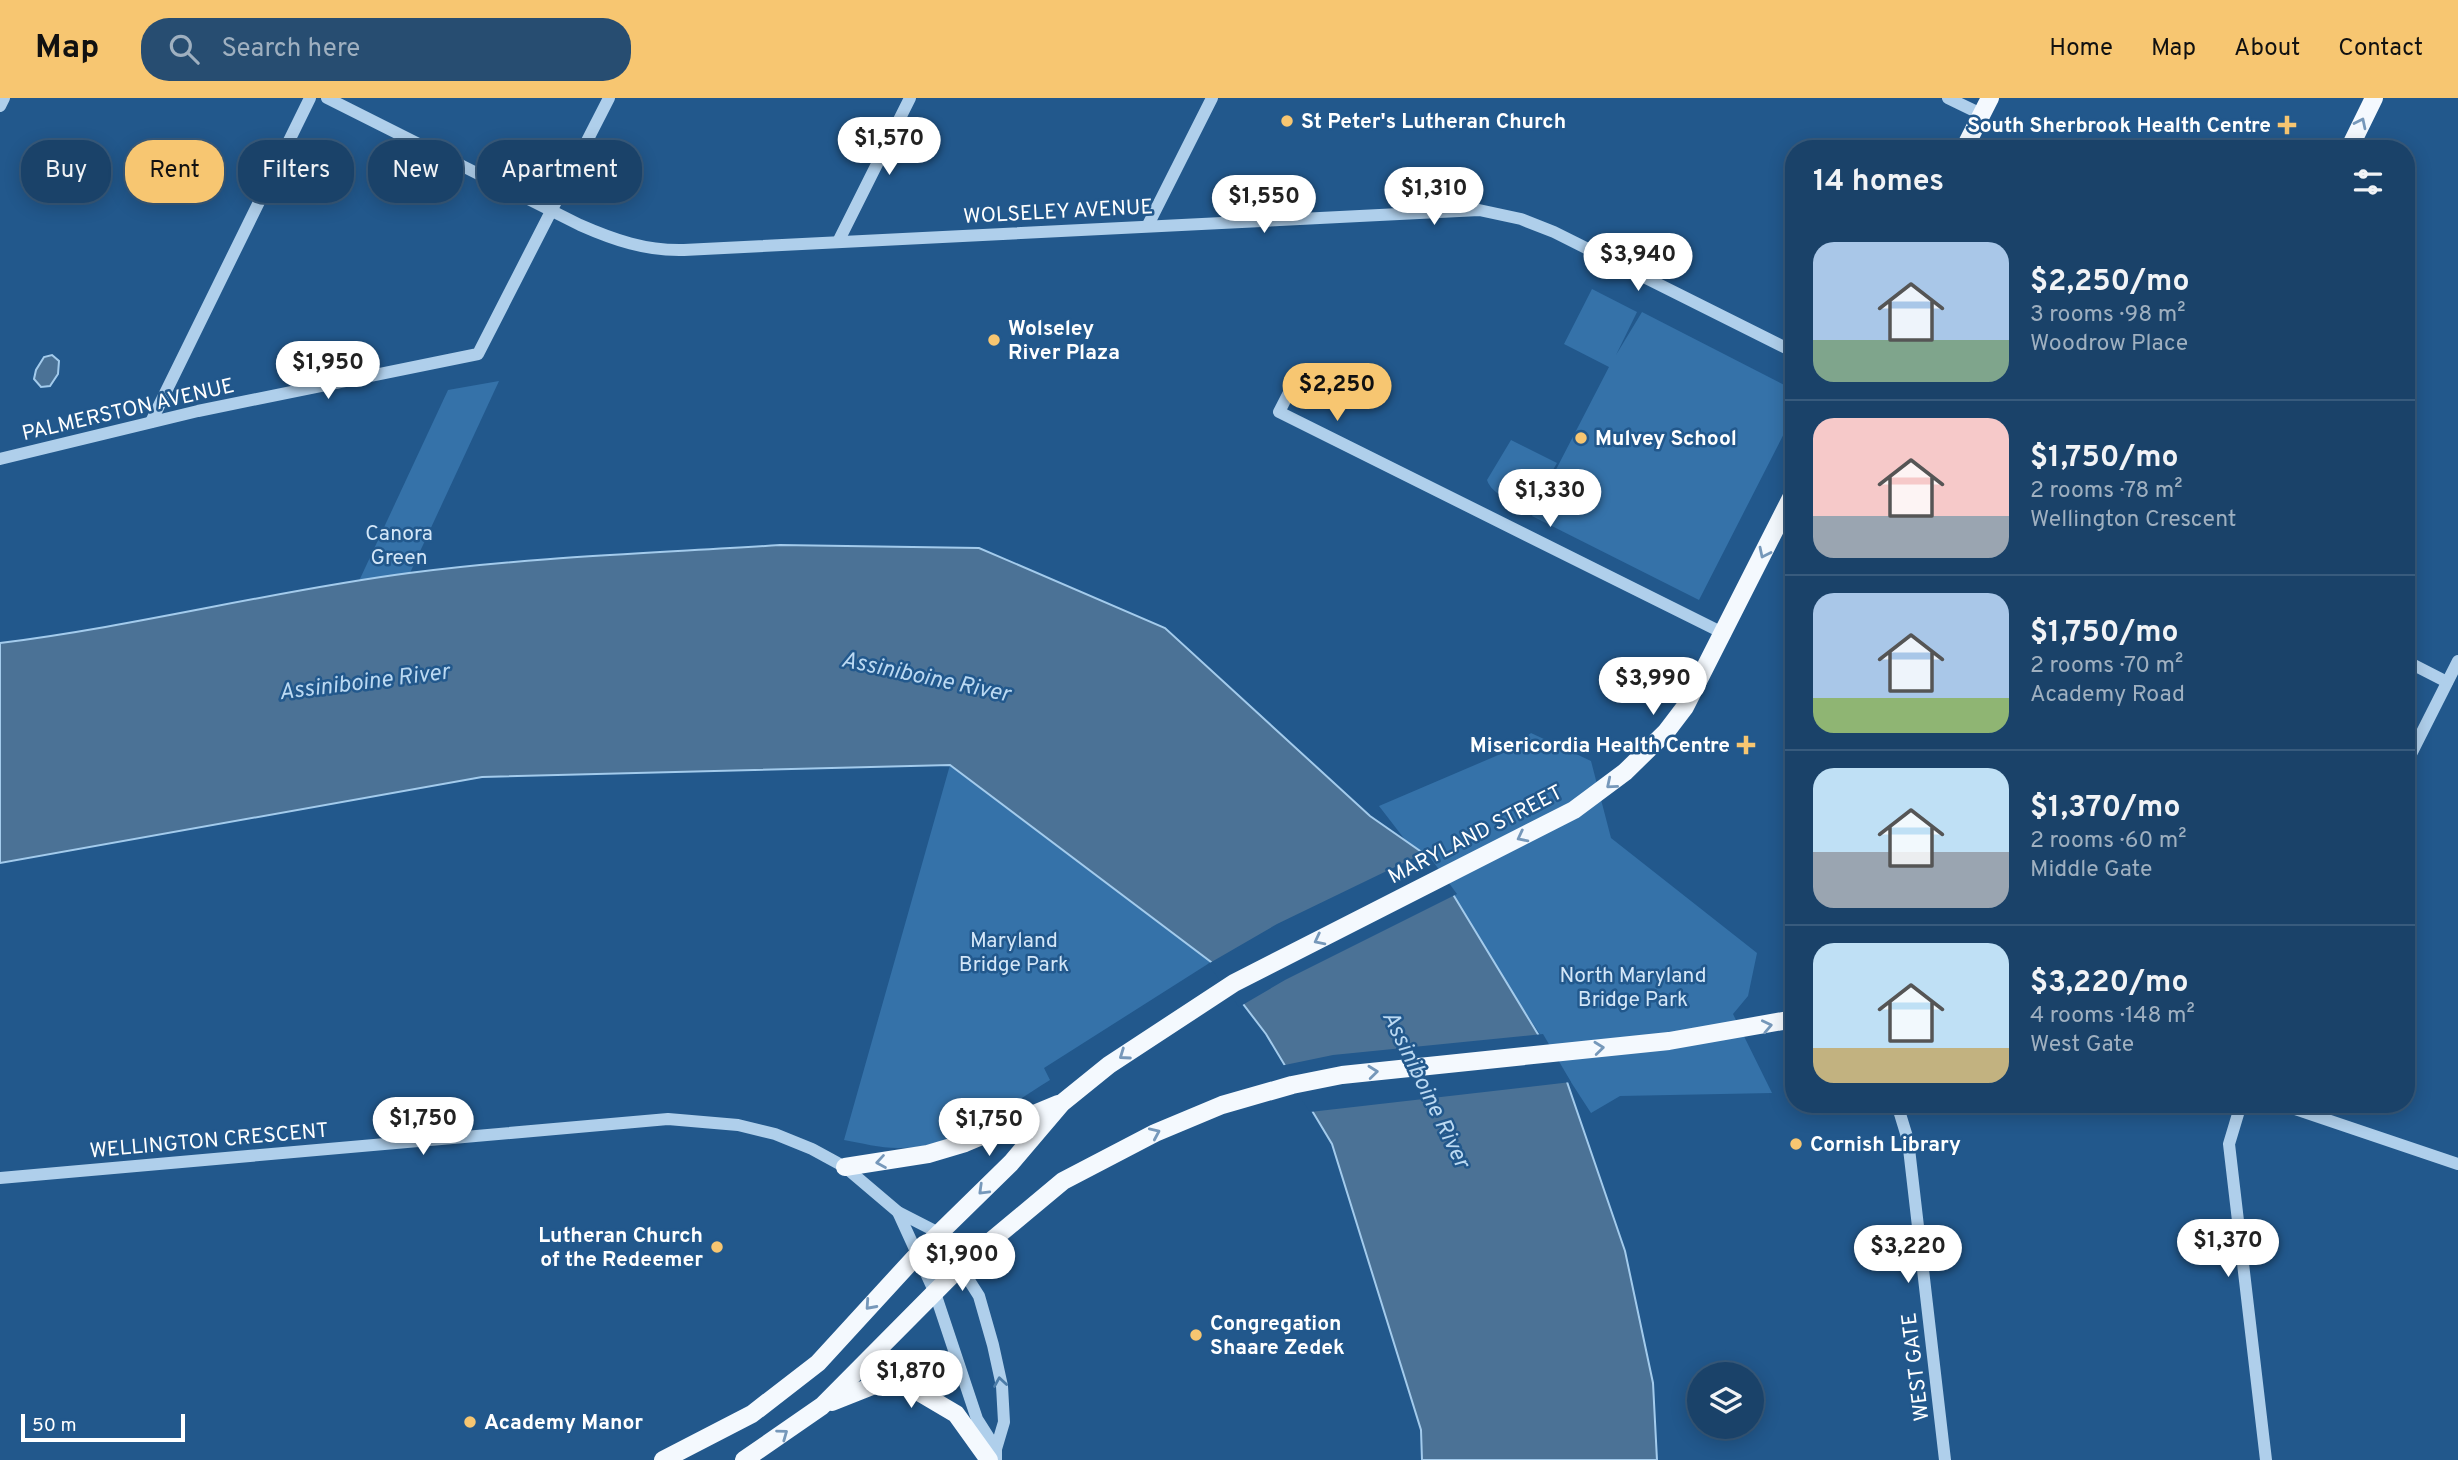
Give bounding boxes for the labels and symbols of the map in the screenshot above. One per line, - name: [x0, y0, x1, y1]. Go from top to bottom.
- place label: St Peter's Lutheran Church: [1301, 109, 1566, 136]
- marker: St Peter's Lutheran Church: [1279, 113, 1295, 129]
- place label: South Sherbrook Health Centre: [1967, 113, 2271, 140]
- marker: South Sherbrook Health Centre: [2277, 115, 2297, 135]
- pin: $1,570: [832, 118, 946, 177]
- one-way arrow: [2353, 118, 2367, 130]
- pin: $1,310: [1377, 167, 1491, 227]
- pin: $1,550: [1207, 176, 1321, 235]
- street label: WOLSELEY AVENUE: [962, 194, 1154, 231]
- pin: $3,940: [1581, 234, 1695, 293]
- place label: Wolseley River Plaza: [1008, 316, 1120, 367]
- marker: Wolseley River Plaza: [986, 332, 1002, 348]
- pin: $1,950: [271, 342, 385, 401]
- pin: $2,250: [1280, 364, 1394, 423]
- street label: PALMERSTON AVENUE: [20, 373, 237, 448]
- place label: Mulvey School: [1595, 426, 1737, 453]
- marker: Mulvey School: [1573, 430, 1589, 446]
- pin: $1,330: [1493, 470, 1607, 529]
- park label: Canora Green: [365, 521, 433, 572]
- one-way arrow: [1758, 546, 1772, 558]
- water label: Assiniboine River: [838, 646, 1015, 711]
- water label: Assiniboine River: [277, 658, 453, 708]
- pin: $3,990: [1596, 658, 1710, 717]
- place label: Misericordia Health Centre: [1470, 733, 1730, 760]
- marker: Misericordia Health Centre: [1736, 735, 1756, 755]
- one-way arrow: [1606, 776, 1619, 788]
- street label: MARYLAND STREET: [1384, 780, 1568, 891]
- one-way arrow: [1517, 828, 1529, 842]
- park label: Maryland Bridge Park: [959, 928, 1069, 979]
- one-way arrow: [1314, 931, 1326, 945]
- park label: North Maryland Bridge Park: [1559, 963, 1707, 1014]
- water label: Assiniboine River: [1374, 1007, 1476, 1176]
- one-way arrow: [1761, 1019, 1773, 1034]
- one-way arrow: [1594, 1041, 1605, 1056]
- one-way arrow: [1119, 1047, 1132, 1059]
- one-way arrow: [1367, 1064, 1379, 1079]
- pin: $1,750: [366, 1098, 480, 1157]
- pin: $1,750: [932, 1098, 1046, 1158]
- street label: WELLINGTON CRESCENT: [89, 1118, 330, 1165]
- one-way arrow: [1148, 1127, 1160, 1141]
- place label: Cornish Library: [1810, 1132, 1961, 1159]
- marker: Cornish Library: [1788, 1136, 1804, 1152]
- one-way arrow: [875, 1154, 887, 1169]
- one-way arrow: [979, 1181, 992, 1194]
- pin: $1,370: [2171, 1220, 2285, 1279]
- place label: Lutheran Church of the Redeemer: [538, 1223, 703, 1274]
- pin: $3,220: [1851, 1226, 1965, 1285]
- pin: $1,900: [905, 1234, 1019, 1293]
- marker: Lutheran Church of the Redeemer: [709, 1239, 725, 1255]
- one-way arrow: [866, 1297, 878, 1310]
- place label: Congregation Shaare Zedek: [1210, 1311, 1345, 1362]
- street label: WEST GATE: [1896, 1311, 1937, 1423]
- marker: Congregation Shaare Zedek: [1188, 1327, 1204, 1343]
- pin: $1,870: [854, 1350, 968, 1410]
- one-way arrow: [993, 1376, 1008, 1388]
- place label: Academy Manor: [484, 1410, 643, 1437]
- scale bar: [21, 1411, 186, 1443]
- marker: Academy Manor: [462, 1414, 478, 1430]
- one-way arrow: [775, 1429, 788, 1442]

